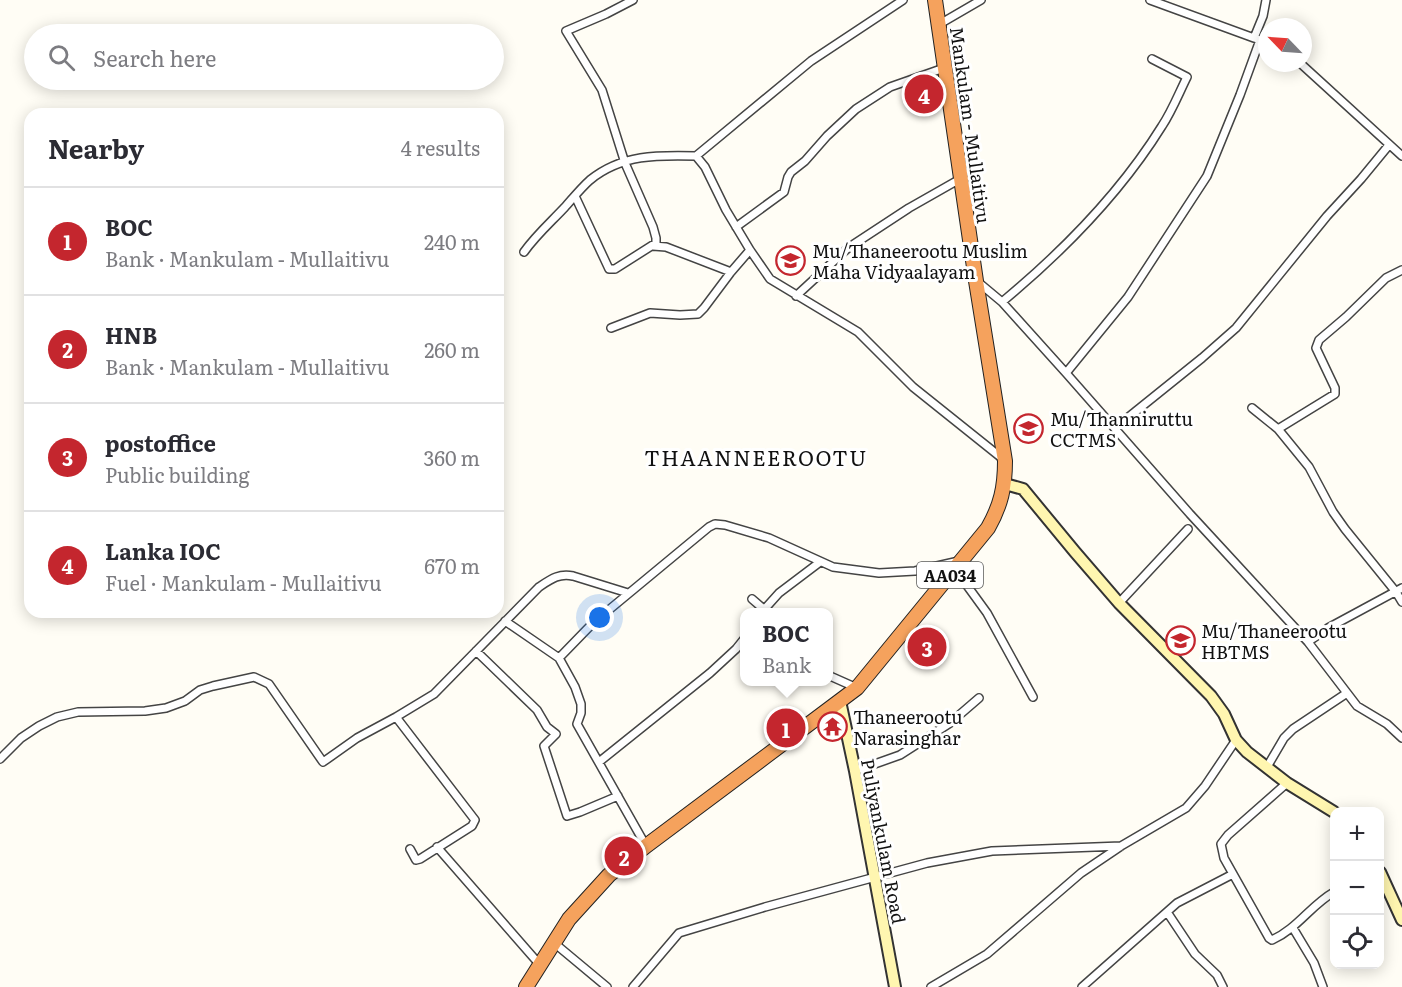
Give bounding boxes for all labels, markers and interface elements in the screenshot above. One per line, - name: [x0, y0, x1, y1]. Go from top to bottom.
- north arrow: [1258, 18, 1312, 72]
- search box: [24, 24, 504, 90]
- street label: Mankulam - Mullaitivu: [944, 25, 998, 225]
- icon: search: [45, 41, 78, 74]
- text: Search here: [93, 41, 216, 74]
- pin: 4: [904, 72, 944, 116]
- text: Nearby: [48, 128, 144, 167]
- text: 4 results: [401, 132, 480, 162]
- text: BOC: [105, 210, 153, 243]
- text: 1: [63, 226, 72, 256]
- text: 240 m: [424, 226, 480, 256]
- place label: Mu/Thaneerootu Muslim Maha Vidyaalayam: [812, 237, 1028, 285]
- text: Bank · Mankulam - Mullaitivu: [105, 243, 389, 273]
- school or university icon: Mu/Thaneerootu Muslim Maha Vidyaalayam: [775, 244, 807, 276]
- text: HNB: [105, 318, 157, 351]
- text: 2: [62, 334, 73, 364]
- text: 260 m: [424, 334, 480, 364]
- text: Bank · Mankulam - Mullaitivu: [105, 351, 389, 381]
- place label: Mu/Thanniruttu CCTMS: [1050, 405, 1193, 453]
- school or university icon: Mu/Thanniruttu CCTMS: [1013, 412, 1045, 444]
- text: postoffice: [105, 426, 216, 459]
- district label: THAANNEEROOTU: [644, 441, 868, 472]
- text: 3: [62, 442, 73, 472]
- text: 360 m: [423, 442, 480, 472]
- text: Public building: [105, 459, 250, 489]
- text: Lanka IOC: [105, 534, 221, 567]
- text: 4: [61, 550, 74, 580]
- text: 670 m: [424, 550, 480, 580]
- road number: AA034: [917, 562, 983, 588]
- text: Fuel · Mankulam - Mullaitivu: [105, 567, 382, 597]
- your location: [585, 603, 614, 632]
- popup: [740, 608, 833, 686]
- text: BOC: [762, 616, 810, 649]
- place label: Mu/Thaneerootu HBTMS: [1201, 617, 1347, 665]
- pin: 3: [908, 624, 946, 670]
- school or university icon: Mu/Thaneerootu HBTMS: [1164, 624, 1196, 656]
- text: Bank: [762, 649, 811, 679]
- place label: Thaneerootu Narasinghar: [853, 703, 963, 751]
- pin: 1: [766, 706, 806, 750]
- temple icon: Thaneerootu Narasinghar: [816, 710, 848, 742]
- street label: Puliyankulam Road: [855, 756, 913, 926]
- map controls: [1330, 807, 1384, 969]
- button: +: [1330, 807, 1384, 861]
- pin: 2: [604, 834, 644, 878]
- button: −: [1330, 861, 1384, 915]
- button: locate: [1330, 915, 1384, 969]

